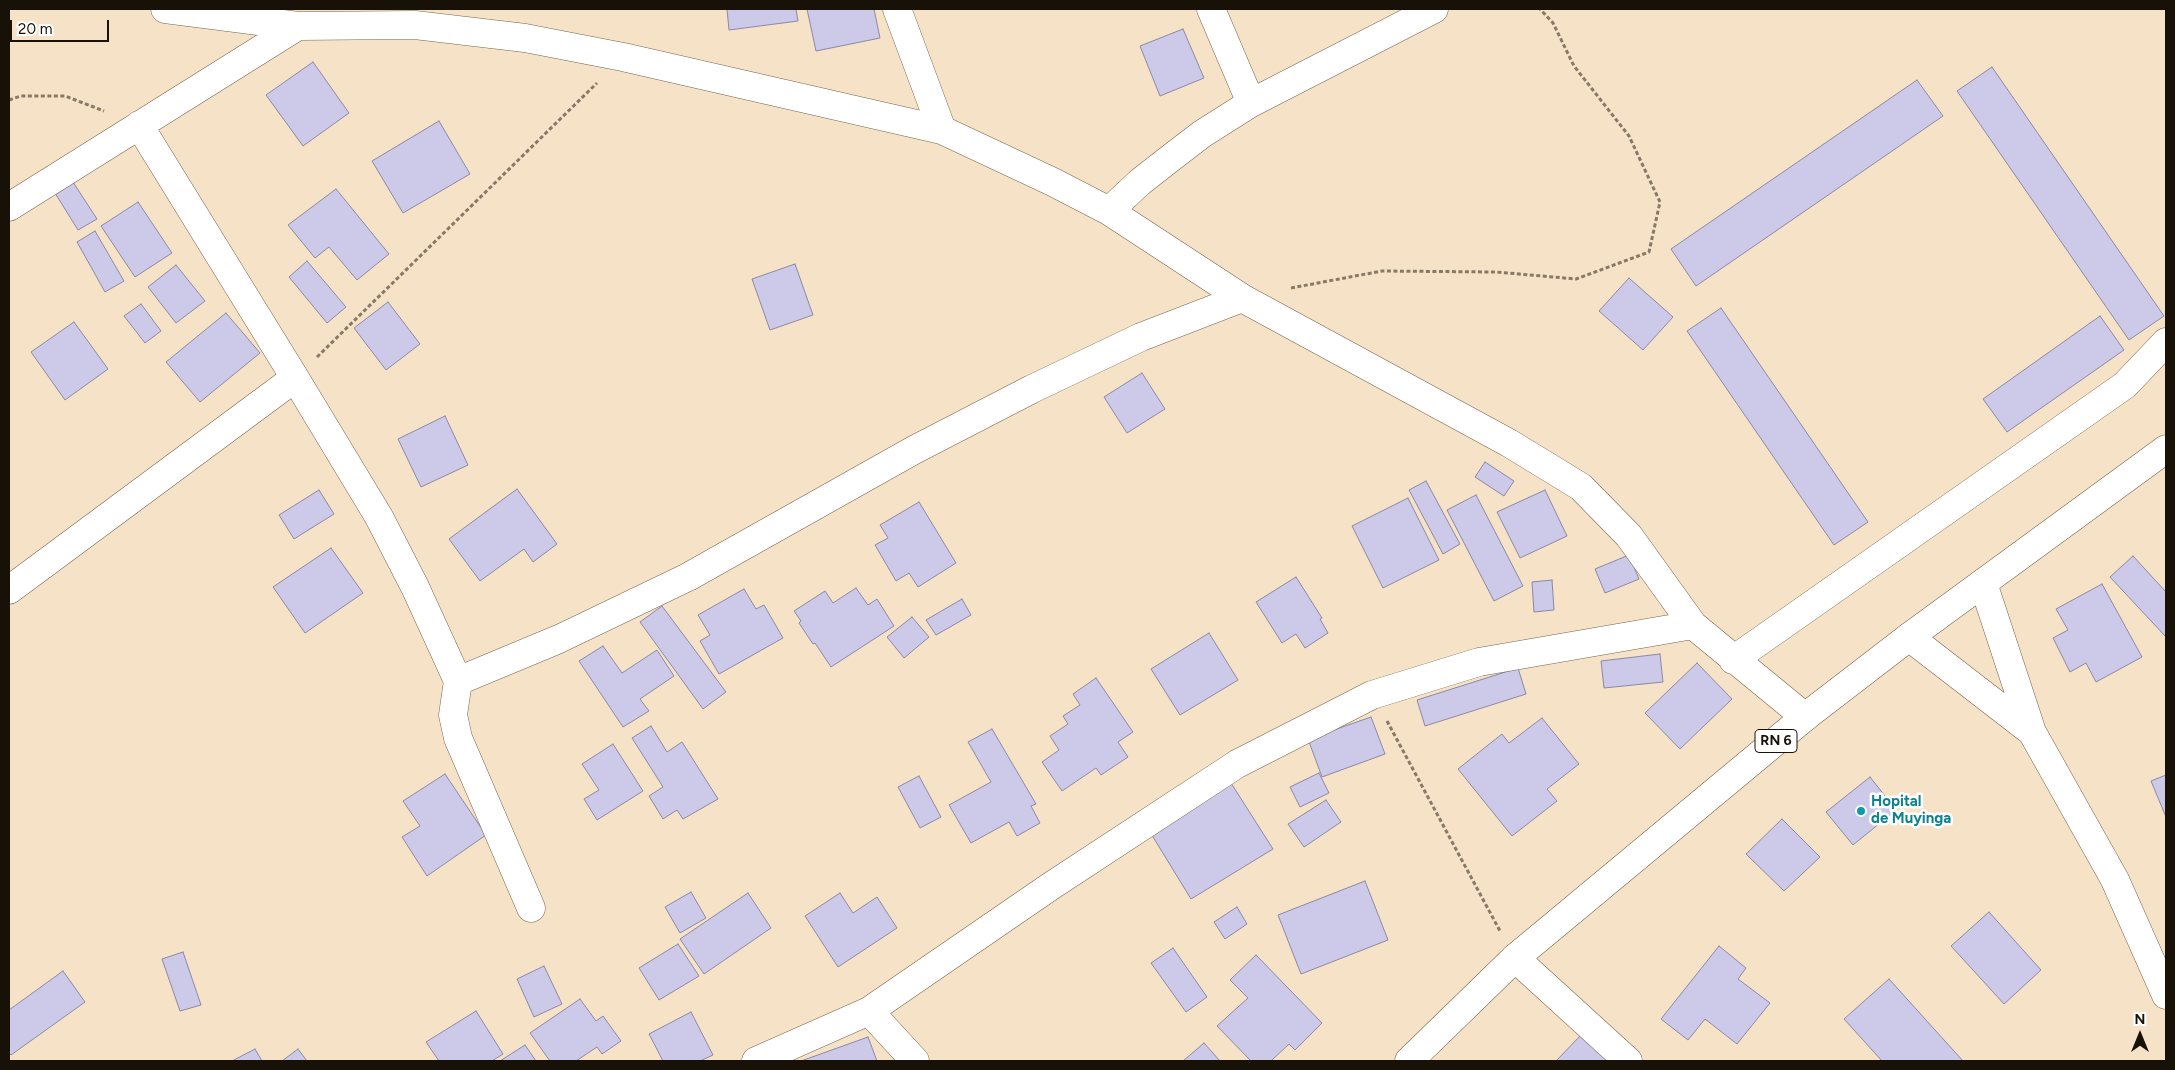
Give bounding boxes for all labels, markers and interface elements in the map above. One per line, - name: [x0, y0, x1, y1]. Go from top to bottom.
- scale bar: [12, 10, 111, 42]
- text: 20 m: [18, 20, 52, 38]
- road number: RN 6: [1755, 729, 1797, 752]
- place label: Hopital de Muyinga: [1871, 793, 1951, 828]
- marker: Hopital de Muyinga: [1855, 805, 1867, 817]
- north arrow: [2115, 1010, 2165, 1060]
- text: N: [2135, 1011, 2145, 1028]

